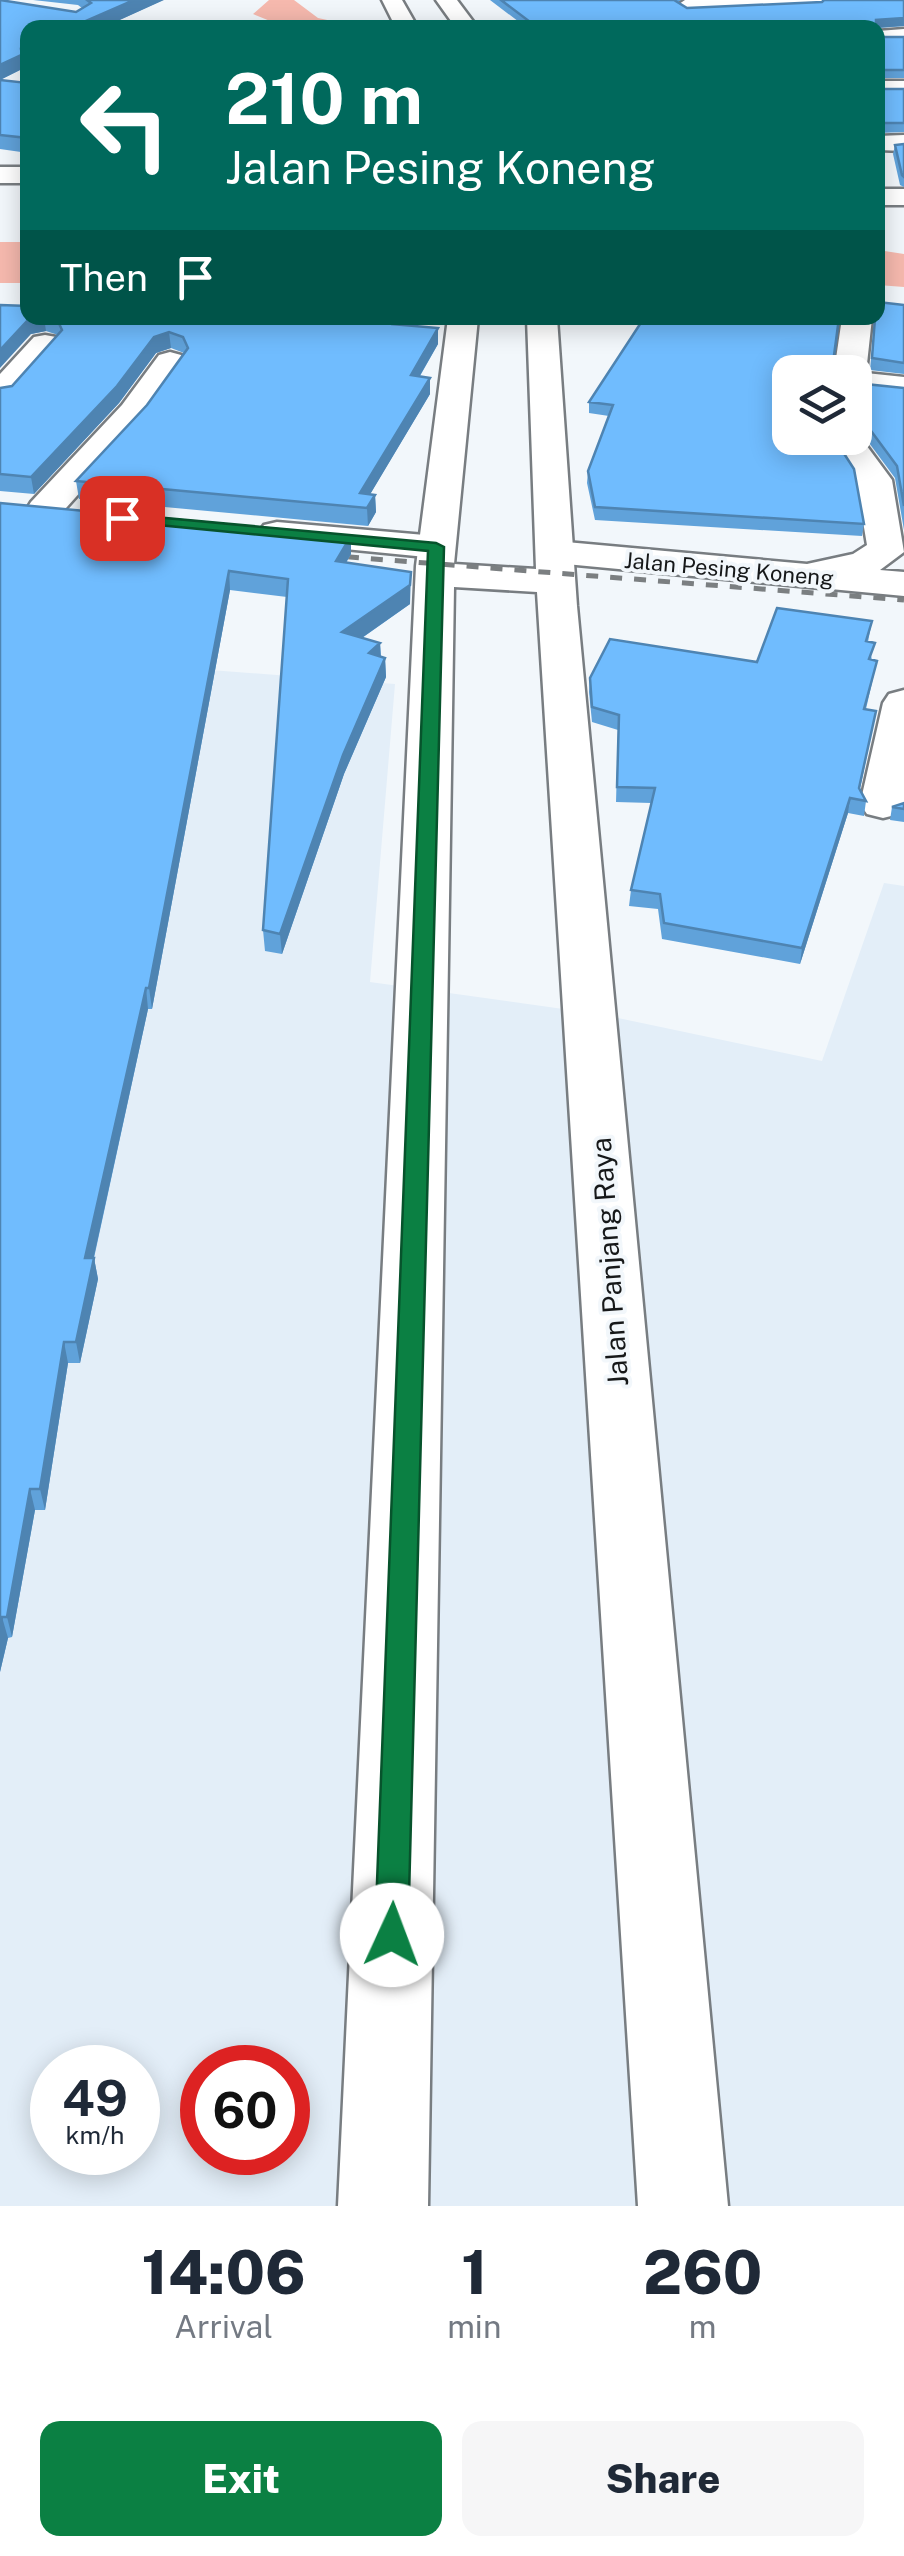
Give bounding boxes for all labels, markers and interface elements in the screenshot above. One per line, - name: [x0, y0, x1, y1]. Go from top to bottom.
- text: 210 m: [225, 57, 423, 140]
- icon: left: [60, 60, 190, 190]
- text: Jalan Pesing Koneng: [225, 141, 656, 194]
- icon: arrive: [168, 250, 223, 305]
- text: Then: [60, 255, 148, 300]
- map controls: [772, 355, 872, 455]
- button: layers: [772, 355, 872, 455]
- pin: [80, 476, 165, 561]
- icon: arrive: [95, 491, 150, 546]
- street label: Jalan Pesing Koneng: [623, 547, 835, 591]
- street label: Jalan Panjang Raya: [584, 1136, 634, 1388]
- position arrow: [340, 1883, 444, 1987]
- speed limit sign: 60: [180, 2045, 310, 2175]
- text: 49: [62, 2068, 128, 2127]
- text: km/h: [66, 2120, 124, 2150]
- text: 14:06: [142, 2237, 306, 2308]
- text: 1: [461, 2237, 487, 2308]
- text: 260: [643, 2237, 762, 2308]
- text: Arrival: [174, 2308, 273, 2345]
- text: min: [447, 2308, 501, 2345]
- text: m: [689, 2308, 717, 2345]
- button: Exit: [40, 2421, 442, 2536]
- button: Share: [462, 2421, 864, 2536]

